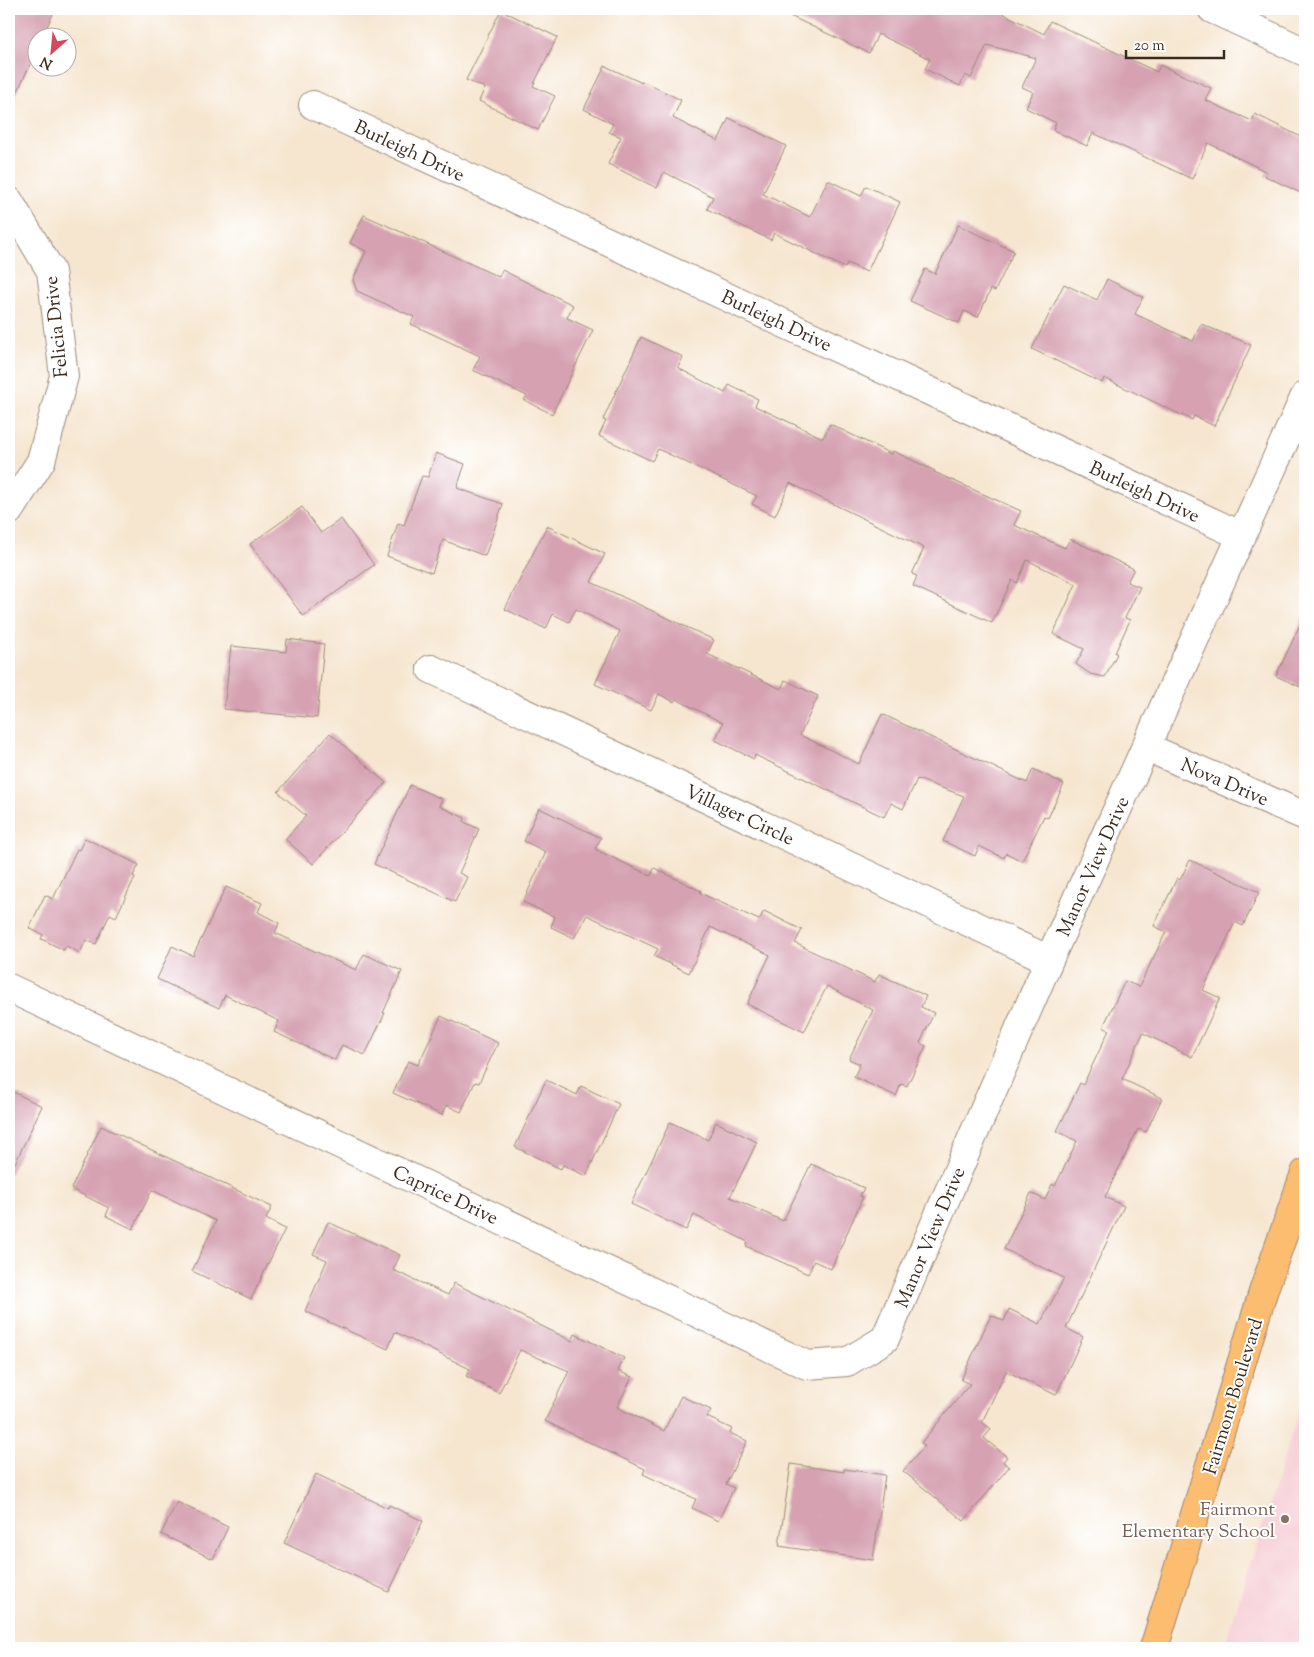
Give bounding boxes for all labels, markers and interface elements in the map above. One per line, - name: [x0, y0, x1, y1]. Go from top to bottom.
- north arrow: [28, 28, 78, 78]
- scale bar: [1126, 28, 1224, 60]
- text: 20 m: [1134, 36, 1165, 57]
- text: N: [37, 50, 57, 73]
- street label: Burleigh Drive: [349, 115, 469, 190]
- street label: Felicia Drive: [39, 274, 76, 379]
- street label: Burleigh Drive: [716, 285, 836, 360]
- street label: Burleigh Drive: [1084, 456, 1204, 531]
- street label: Nova Drive: [1176, 753, 1272, 814]
- street label: Villager Circle: [680, 779, 798, 853]
- street label: Manor View Drive: [1051, 792, 1137, 941]
- street label: Caprice Drive: [388, 1160, 502, 1233]
- street label: Manor View Drive: [889, 1163, 973, 1313]
- street label: Fairmont Boulevard: [1198, 1315, 1271, 1478]
- place label: Fairmont Elementary School: [1122, 1497, 1275, 1546]
- marker: Fairmont Elementary School: [1279, 1513, 1291, 1525]

